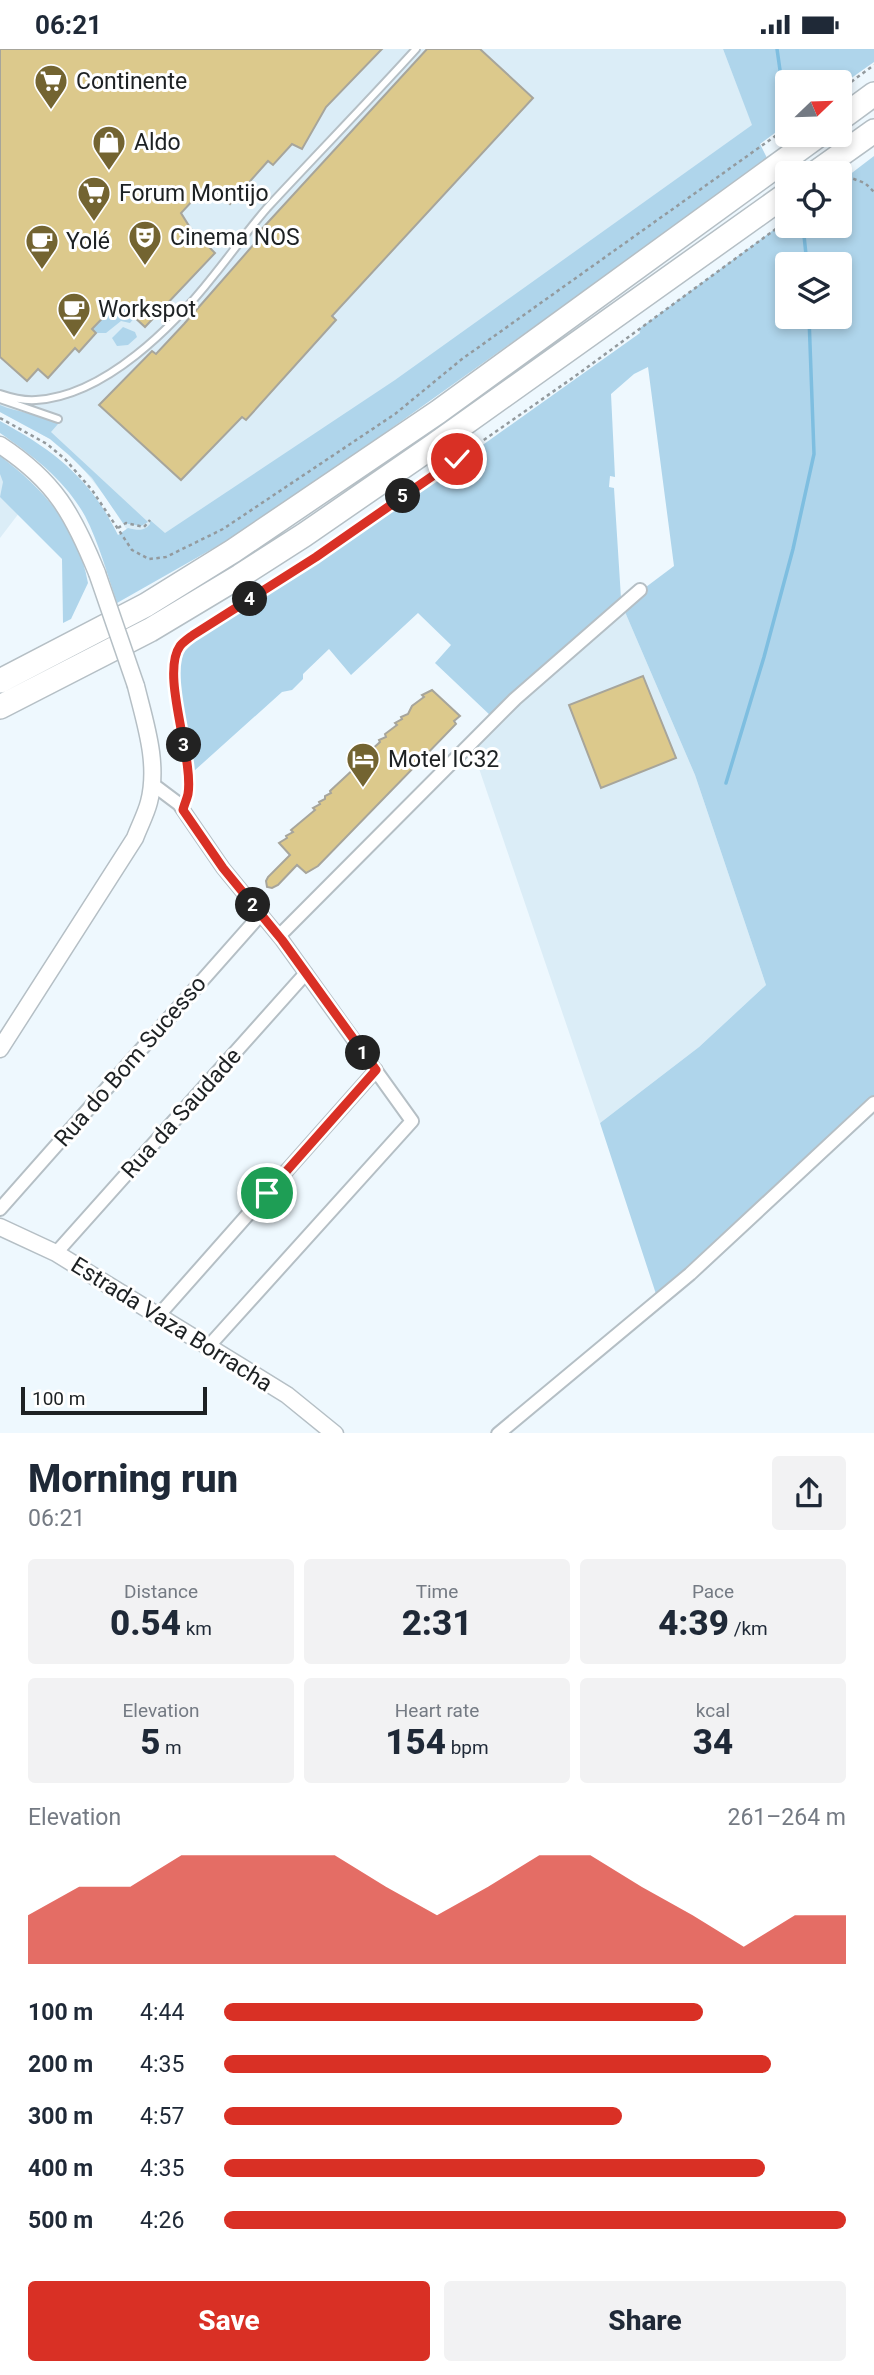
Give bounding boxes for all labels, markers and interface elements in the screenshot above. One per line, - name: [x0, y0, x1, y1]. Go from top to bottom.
- text: 06:21: [35, 10, 102, 40]
- supermarket icon: Continente: [32, 62, 70, 111]
- place label: Continente: [76, 68, 187, 95]
- north arrow: [775, 70, 852, 147]
- map controls: [775, 70, 852, 329]
- shop icon: Aldo: [90, 123, 128, 172]
- place label: Aldo: [134, 129, 181, 156]
- button: locate: [775, 161, 852, 238]
- supermarket icon: Forum Montijo: [75, 174, 113, 223]
- place label: Forum Montijo: [119, 180, 269, 207]
- theatre icon: Cinema NOS: [126, 218, 164, 267]
- cafe icon: Yolé: [23, 222, 61, 271]
- place label: Cinema NOS: [170, 224, 300, 251]
- place label: Yolé: [66, 228, 110, 255]
- button: layers: [775, 252, 852, 329]
- cafe icon: Workspot: [55, 290, 93, 339]
- place label: Workspot: [98, 296, 196, 323]
- pin: [427, 429, 487, 489]
- icon: check: [438, 440, 476, 478]
- pin: 5: [386, 479, 420, 513]
- text: 5: [397, 484, 408, 507]
- pin: 4: [232, 581, 268, 617]
- text: 4: [244, 587, 255, 610]
- pin: 3: [166, 727, 202, 763]
- text: 3: [178, 733, 189, 756]
- hotel icon: Motel IC32: [344, 740, 382, 789]
- place label: Motel IC32: [388, 746, 499, 773]
- pin: 2: [236, 887, 270, 923]
- text: 2: [247, 893, 258, 916]
- street label: Rua do Bom Sucesso: [49, 970, 212, 1152]
- pin: 1: [346, 1035, 380, 1070]
- text: 1: [357, 1041, 368, 1064]
- street label: Rua da Saudade: [116, 1043, 247, 1184]
- pin: [237, 1163, 297, 1223]
- icon: arrive: [248, 1174, 286, 1212]
- street label: Estrada Vaza Borracha: [66, 1251, 277, 1397]
- scale bar: [21, 1385, 206, 1416]
- text: 100 m: [32, 1387, 85, 1410]
- button: share: [772, 1456, 846, 1530]
- text: Morning run: [28, 1457, 238, 1501]
- text: 06:21: [28, 1505, 85, 1532]
- text: Distance: [124, 1580, 198, 1603]
- text: Time: [416, 1580, 458, 1603]
- text: Pace: [692, 1580, 734, 1603]
- text: 0.54: [110, 1603, 181, 1644]
- text: 2:31: [402, 1603, 472, 1644]
- text: 4:39: [658, 1603, 729, 1644]
- text: km: [181, 1617, 212, 1640]
- text: /km: [729, 1617, 768, 1640]
- text: Elevation: [123, 1699, 199, 1722]
- text: Heart rate: [395, 1699, 479, 1722]
- text: kcal: [696, 1699, 730, 1722]
- text: 5: [140, 1722, 160, 1763]
- text: 154: [385, 1722, 446, 1763]
- text: 34: [693, 1722, 733, 1763]
- text: m: [160, 1736, 182, 1759]
- text: bpm: [446, 1736, 489, 1759]
- text: Elevation: [28, 1804, 121, 1831]
- text: 261–264 m: [727, 1804, 846, 1831]
- text: 100 m: [28, 1999, 93, 2026]
- text: 4:44: [140, 1999, 184, 2026]
- text: 200 m: [28, 2051, 93, 2078]
- text: 4:35: [140, 2051, 184, 2078]
- text: 300 m: [28, 2103, 93, 2130]
- text: 4:57: [140, 2103, 184, 2130]
- text: 400 m: [28, 2155, 93, 2182]
- text: 4:35: [140, 2155, 184, 2182]
- text: 500 m: [28, 2207, 93, 2234]
- text: 4:26: [140, 2207, 184, 2234]
- button: Save: [28, 2281, 430, 2361]
- button: Share: [444, 2281, 846, 2361]

